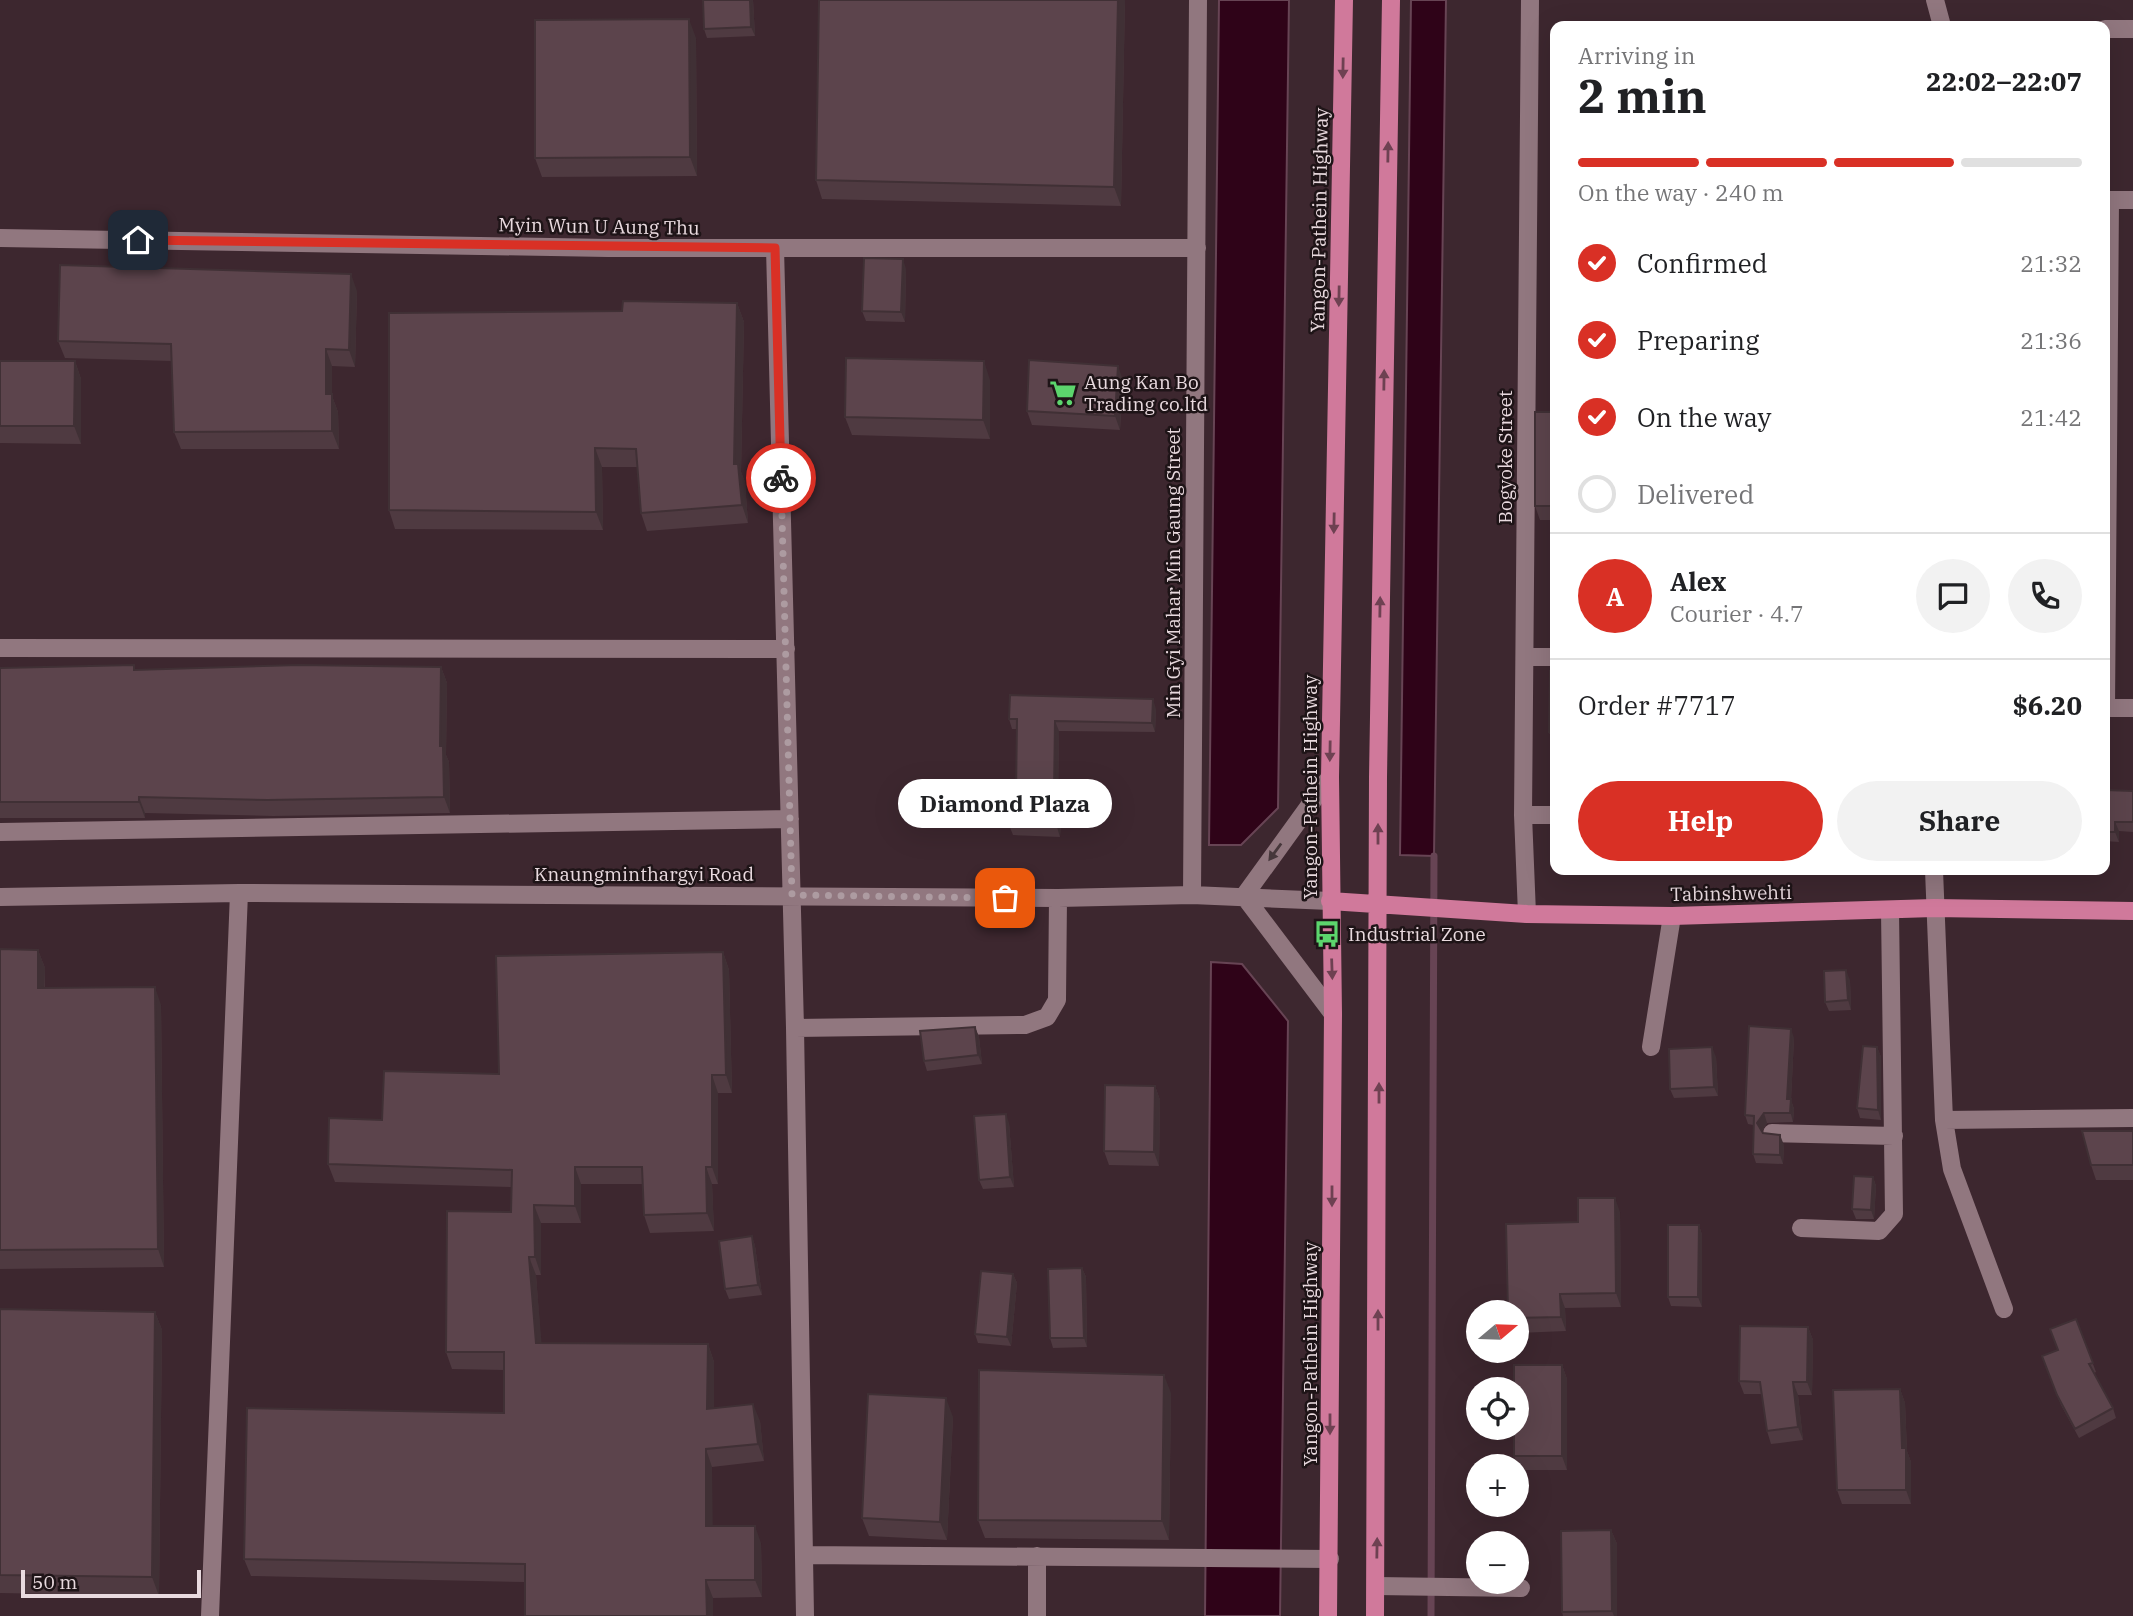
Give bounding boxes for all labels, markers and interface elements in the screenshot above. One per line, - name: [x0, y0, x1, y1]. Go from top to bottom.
- text: Arriving in: [1578, 40, 1695, 70]
- one-way arrow: [1337, 57, 1349, 79]
- text: 22:02–22:07: [1926, 64, 2082, 98]
- text: 2 min: [1578, 66, 1707, 126]
- street label: Yangon-Pathein Highway: [1305, 107, 1333, 333]
- one-way arrow: [1382, 141, 1394, 163]
- text: On the way · 240 m: [1578, 177, 1784, 207]
- pin: [108, 210, 168, 270]
- street label: Myin Wun U Aung Thu: [498, 212, 700, 240]
- icon: home: [119, 221, 157, 259]
- icon: check: [1578, 244, 1616, 282]
- text: Confirmed: [1637, 246, 1768, 280]
- text: 21:32: [2020, 248, 2082, 278]
- one-way arrow: [1333, 285, 1344, 307]
- icon: check: [1578, 321, 1616, 359]
- text: Preparing: [1637, 323, 1759, 357]
- text: 21:36: [2020, 325, 2082, 355]
- one-way arrow: [1378, 368, 1390, 390]
- place label: Aung Kan Bo Trading co.ltd: [1084, 370, 1208, 416]
- supermarket icon: Aung Kan Bo Trading co.ltd: [1048, 378, 1078, 408]
- street label: Bogyoke Street: [1493, 390, 1517, 524]
- icon: check: [1578, 398, 1616, 436]
- text: On the way: [1637, 400, 1771, 434]
- text: 21:42: [2020, 402, 2082, 432]
- street label: Min Gyi Mahar Min Gaung Street: [1161, 427, 1185, 718]
- courier: [746, 443, 816, 513]
- icon: bike: [762, 459, 800, 497]
- text: Delivered: [1637, 477, 1754, 511]
- one-way arrow: [1329, 512, 1340, 534]
- button: chat: [1916, 559, 1990, 633]
- button: phone: [2008, 559, 2082, 633]
- text: Alex: [1670, 564, 1726, 598]
- text: A: [1606, 579, 1624, 613]
- one-way arrow: [1375, 596, 1386, 618]
- text: Courier · 4.7: [1670, 598, 1804, 628]
- street label: Yangon-Pathein Highway: [1298, 674, 1322, 899]
- text: Order #7717: [1578, 688, 1736, 722]
- text: $6.20: [2012, 688, 2082, 722]
- one-way arrow: [1324, 740, 1336, 762]
- callout: Diamond Plaza: [898, 779, 1112, 828]
- button: Help: [1578, 781, 1823, 861]
- button: Share: [1837, 781, 2082, 861]
- text: Diamond Plaza: [920, 788, 1090, 818]
- one-way arrow: [1372, 823, 1384, 845]
- one-way arrow: [1269, 843, 1283, 861]
- street label: Knaungminthargyi Road: [534, 862, 754, 886]
- pin: [975, 868, 1035, 928]
- icon: bag: [986, 879, 1024, 917]
- street label: Tabinshwehti: [1670, 880, 1792, 906]
- bus stop icon: Industrial Zone: [1312, 919, 1342, 949]
- place label: Industrial Zone: [1348, 922, 1486, 946]
- one-way arrow: [1326, 958, 1337, 980]
- one-way arrow: [1373, 1082, 1385, 1104]
- one-way arrow: [1326, 1185, 1338, 1207]
- street label: Yangon-Pathein Highway: [1298, 1241, 1322, 1466]
- north arrow: [1466, 1300, 1530, 1363]
- map controls: [1466, 1300, 1529, 1594]
- one-way arrow: [1372, 1309, 1384, 1331]
- button: locate: [1466, 1377, 1529, 1440]
- one-way arrow: [1325, 1413, 1336, 1435]
- button: +: [1466, 1454, 1529, 1517]
- button: −: [1466, 1531, 1529, 1594]
- one-way arrow: [1371, 1537, 1383, 1559]
- scale bar: [21, 1567, 201, 1599]
- text: 50 m: [32, 1570, 77, 1594]

